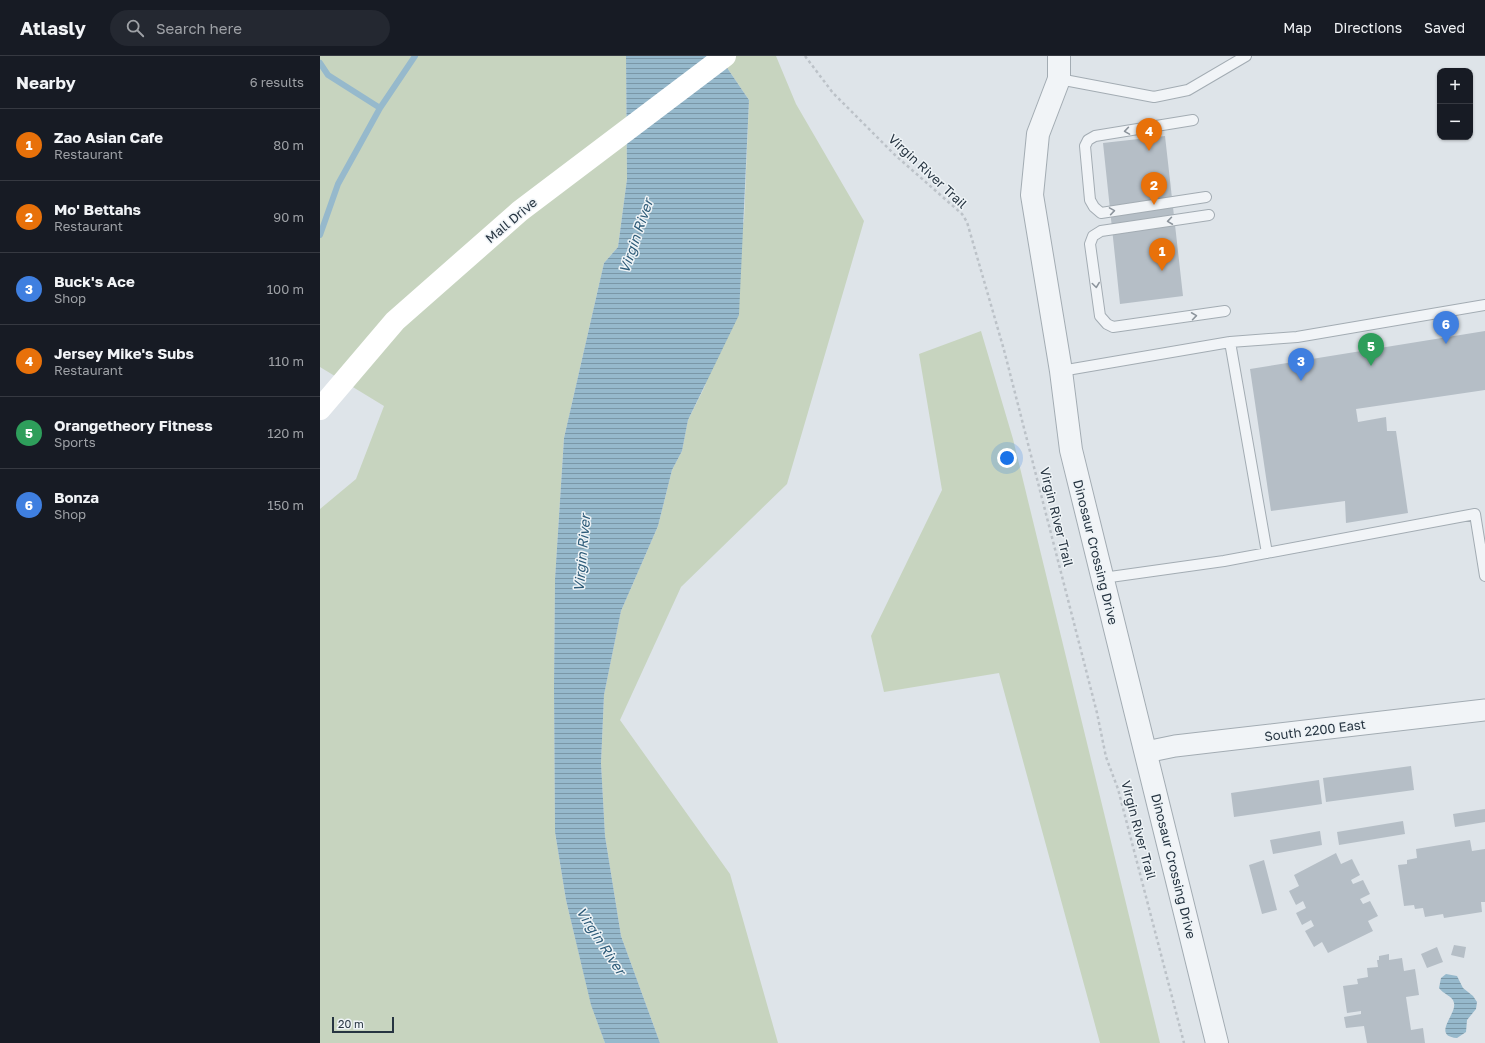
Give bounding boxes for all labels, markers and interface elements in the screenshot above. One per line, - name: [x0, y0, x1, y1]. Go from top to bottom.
- search box: [110, 10, 390, 46]
- text: Atlasly: [20, 16, 86, 39]
- icon: search: [124, 17, 146, 39]
- text: Search here: [156, 19, 242, 37]
- text: Map: [1283, 19, 1312, 36]
- text: Directions: [1334, 19, 1402, 36]
- text: Saved: [1424, 19, 1465, 36]
- map controls: [1437, 68, 1473, 140]
- button: +: [1437, 68, 1473, 104]
- text: Nearby: [16, 72, 76, 93]
- text: 6 results: [250, 74, 304, 90]
- button: −: [1437, 104, 1473, 140]
- pin: 4: [1136, 118, 1162, 151]
- one-way arrow: [1124, 126, 1130, 135]
- text: Zao Asian Cafe: [54, 128, 163, 146]
- street label: Virgin River Trail: [885, 130, 971, 212]
- text: 1: [26, 137, 32, 153]
- text: 80 m: [273, 137, 304, 153]
- text: Restaurant: [54, 146, 123, 162]
- pin: 2: [1141, 172, 1167, 205]
- street label: Mall Drive: [482, 194, 540, 246]
- water label: Virgin River: [615, 194, 657, 275]
- text: Mo' Bettahs: [54, 200, 141, 218]
- one-way arrow: [1109, 207, 1115, 216]
- text: 2: [25, 209, 33, 225]
- text: 90 m: [273, 209, 304, 225]
- one-way arrow: [1167, 216, 1174, 225]
- text: Restaurant: [54, 218, 123, 234]
- pin: 1: [1149, 238, 1175, 271]
- text: Buck's Ace: [54, 272, 135, 290]
- text: 3: [25, 281, 33, 297]
- text: 100 m: [267, 281, 304, 297]
- one-way arrow: [1091, 282, 1100, 288]
- text: Shop: [54, 290, 86, 306]
- pin: 6: [1433, 311, 1459, 344]
- one-way arrow: [1191, 312, 1197, 321]
- pin: 5: [1358, 333, 1384, 366]
- text: Jersey Mike's Subs: [54, 344, 194, 362]
- pin: 3: [1288, 348, 1314, 381]
- text: 4: [25, 353, 33, 369]
- text: 110 m: [269, 353, 304, 369]
- text: Restaurant: [54, 362, 123, 378]
- text: Orangetheory Fitness: [54, 416, 213, 434]
- text: 5: [25, 425, 33, 441]
- text: 120 m: [267, 425, 304, 441]
- text: Sports: [54, 434, 96, 450]
- your location: [997, 448, 1017, 468]
- street label: Virgin River Trail: [1037, 466, 1077, 568]
- street label: Dinosaur Crossing Drive: [1070, 478, 1122, 626]
- text: Bonza: [54, 488, 99, 506]
- text: 6: [25, 497, 33, 513]
- text: 150 m: [267, 497, 304, 513]
- text: Shop: [54, 506, 86, 522]
- water label: Virgin River: [570, 511, 594, 592]
- street label: South 2200 East: [1263, 716, 1367, 744]
- street label: Virgin River Trail: [1118, 779, 1160, 881]
- street label: Dinosaur Crossing Drive: [1148, 792, 1200, 940]
- water label: Virgin River: [573, 904, 631, 980]
- scale bar: [332, 1015, 394, 1034]
- text: 20 m: [338, 1017, 364, 1030]

